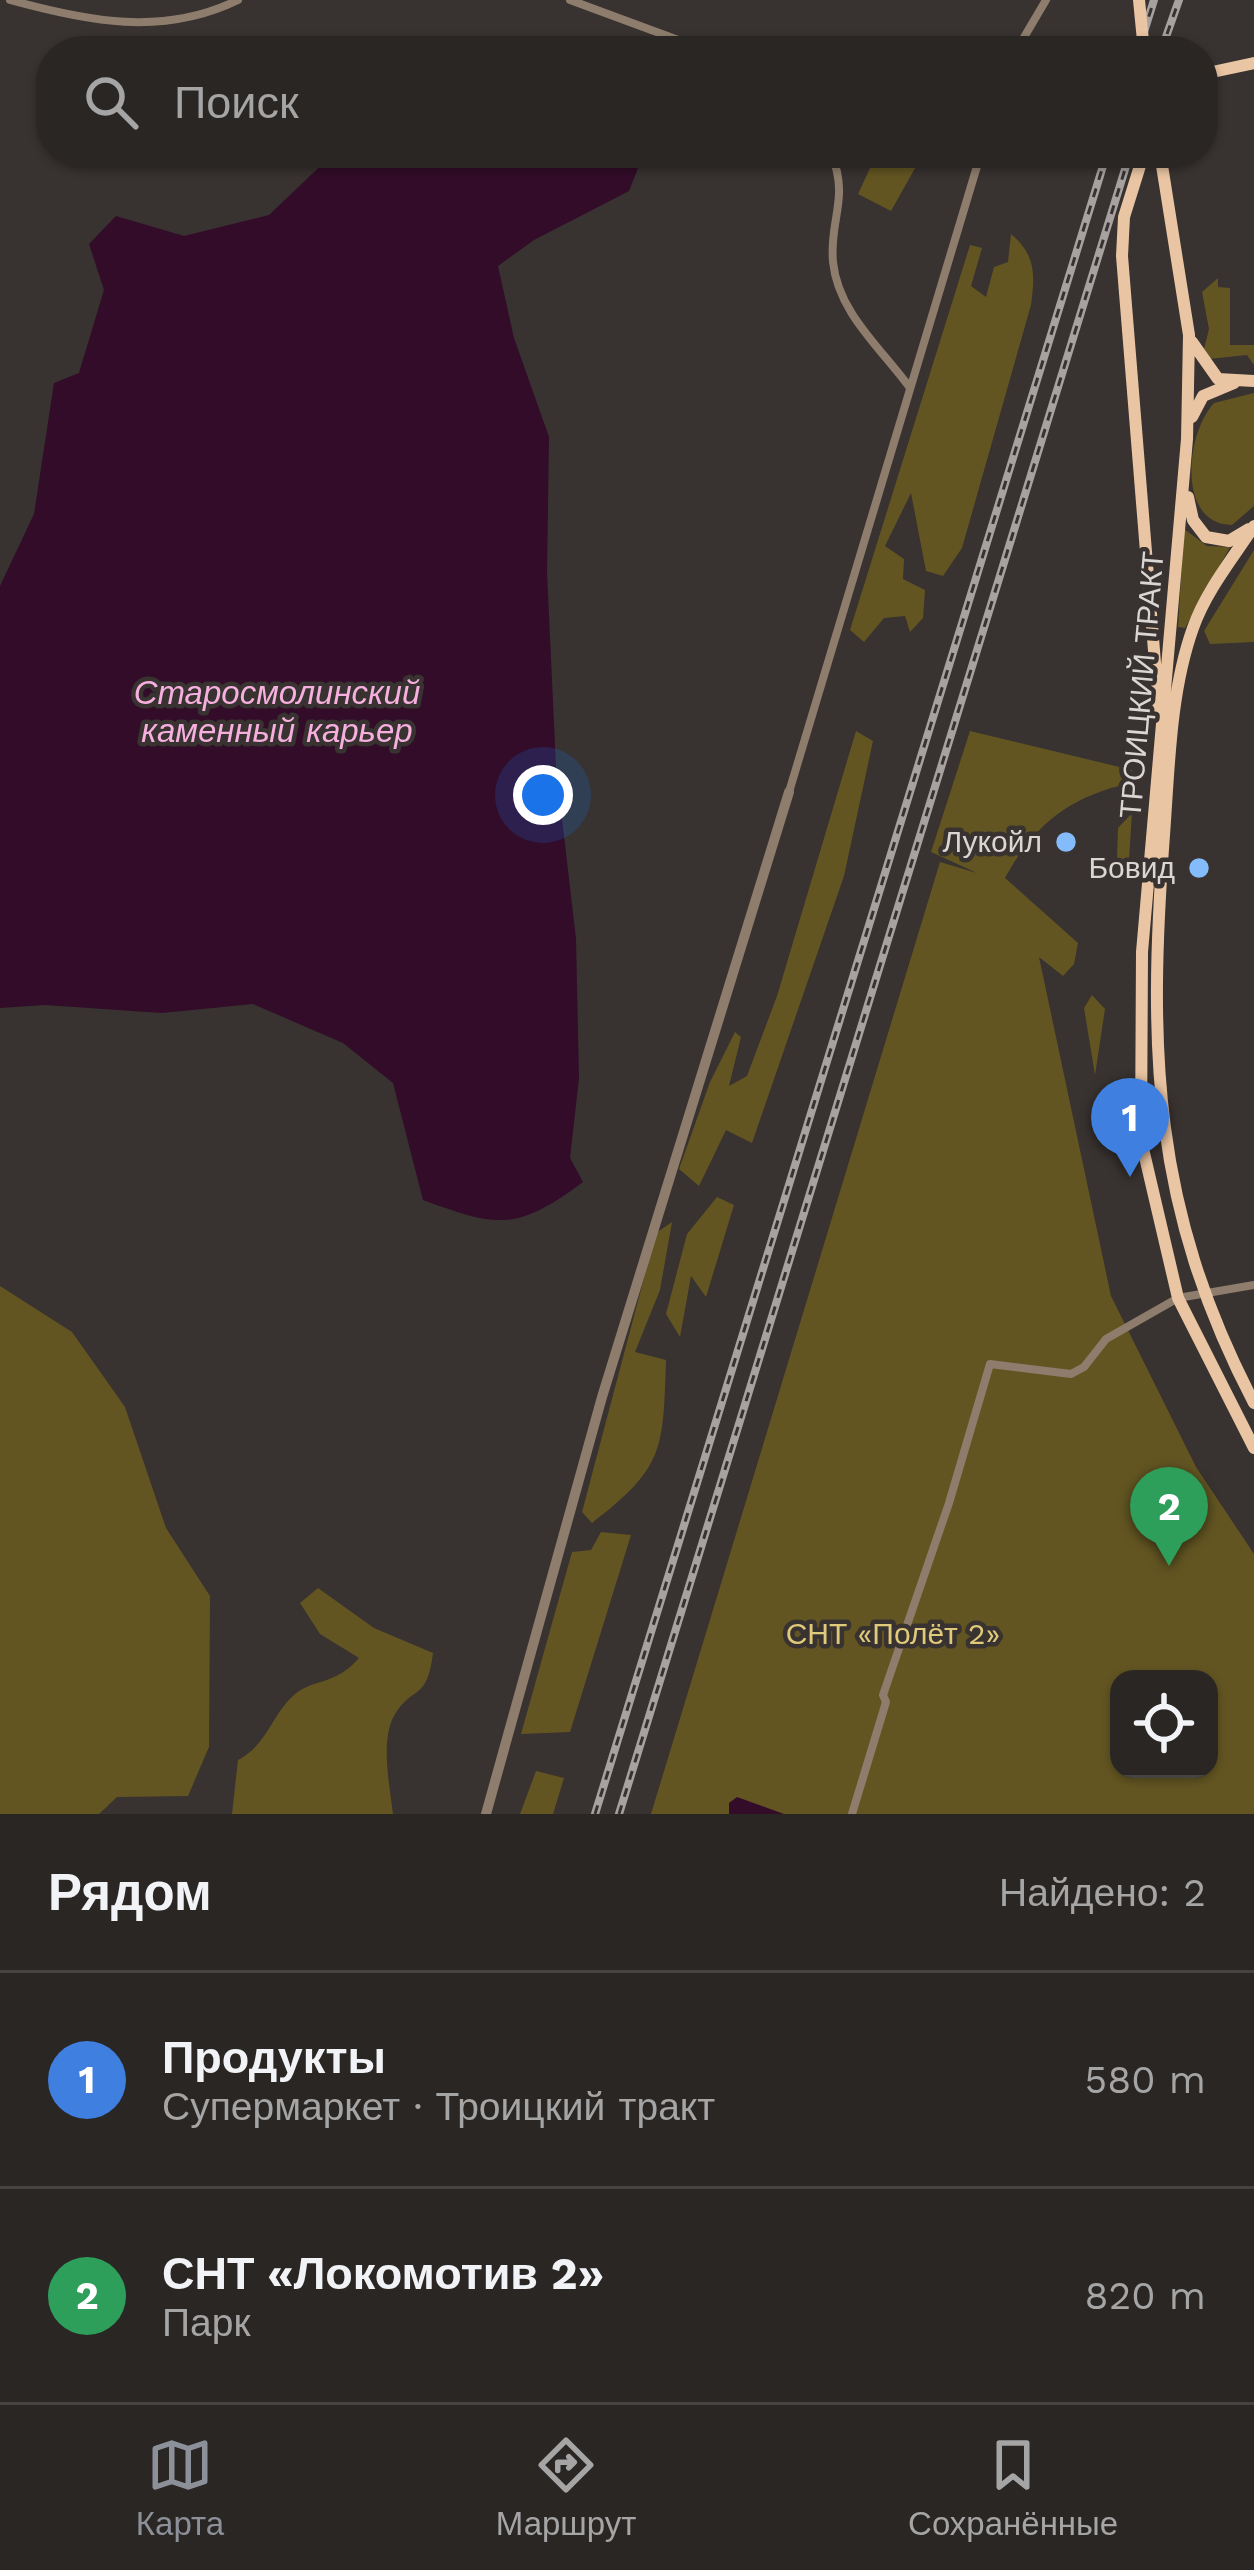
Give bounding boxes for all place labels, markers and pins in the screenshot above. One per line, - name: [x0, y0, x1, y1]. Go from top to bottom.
- place label: Лукойл: [943, 824, 1042, 859]
- marker: Лукойл: [1053, 829, 1079, 855]
- place label: Бовид: [1088, 850, 1175, 885]
- marker: Бовид: [1186, 855, 1212, 881]
- pin: 1: [1091, 1078, 1169, 1177]
- pin: 2: [1130, 1467, 1208, 1566]

